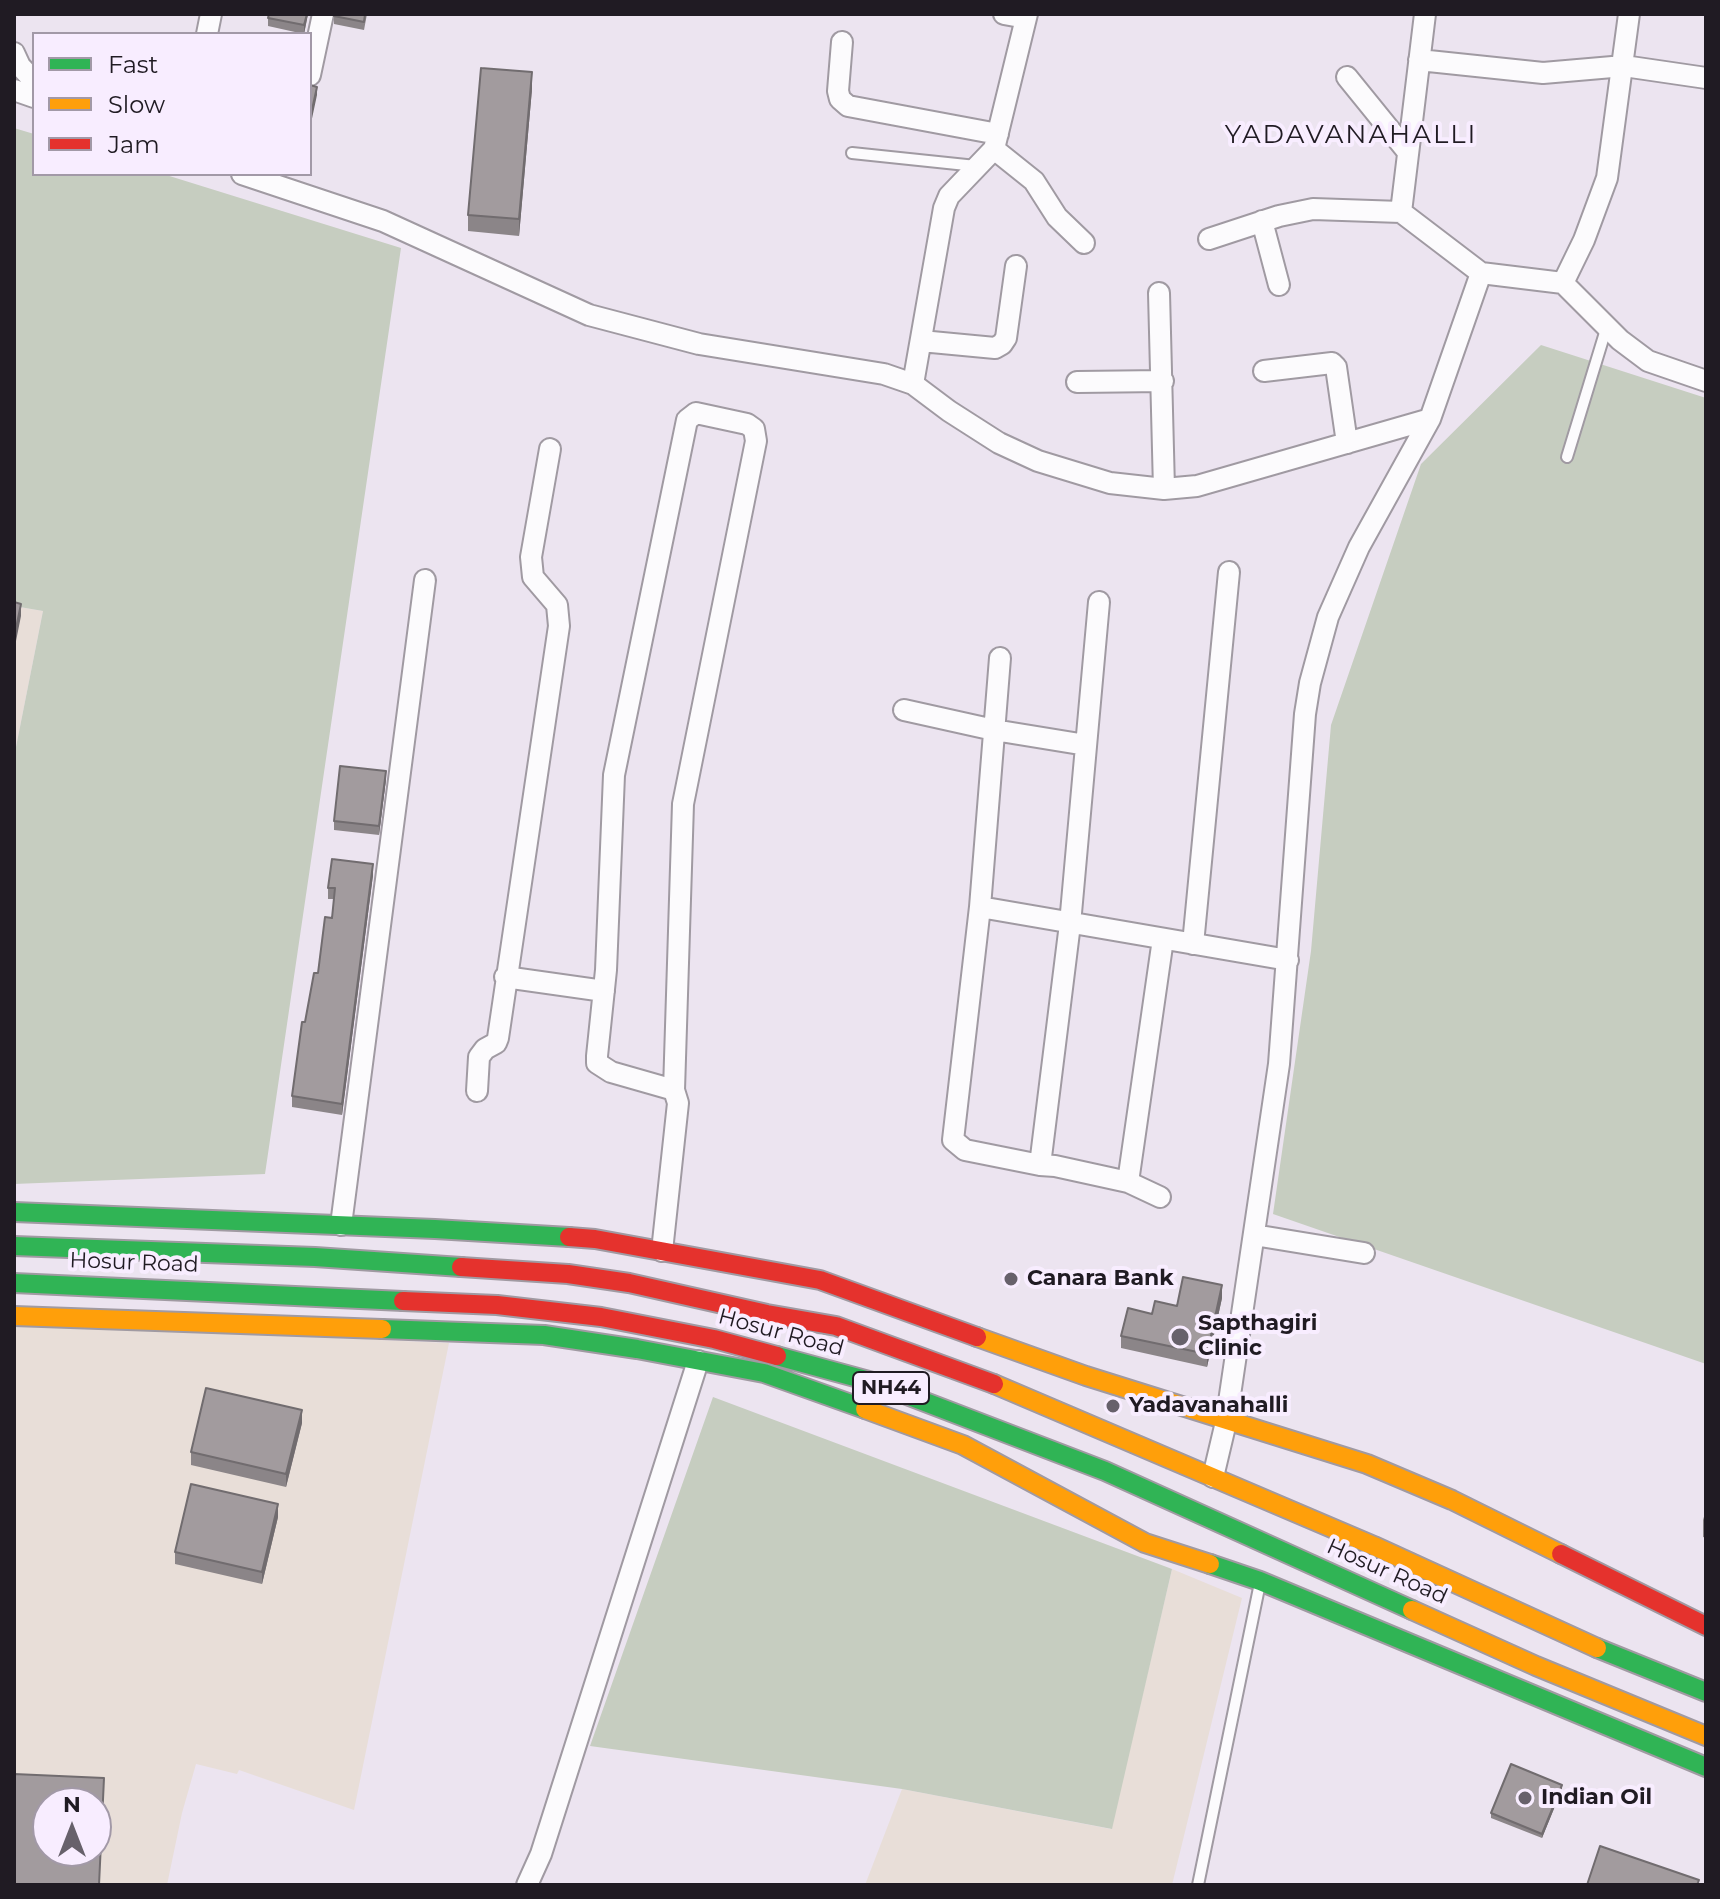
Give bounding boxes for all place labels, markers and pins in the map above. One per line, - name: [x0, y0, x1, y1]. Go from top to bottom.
- place label: Canara Bank: [1027, 1266, 1174, 1292]
- marker: Canara Bank: [1002, 1270, 1020, 1288]
- place label: Sapthagiri Clinic: [1198, 1311, 1317, 1362]
- marker: Sapthagiri Clinic: [1169, 1326, 1191, 1348]
- place label: Yadavanahalli: [1129, 1393, 1288, 1419]
- marker: Yadavanahalli: [1104, 1397, 1122, 1415]
- place label: Indian Oil: [1541, 1785, 1652, 1811]
- marker: Indian Oil: [1516, 1789, 1534, 1807]

